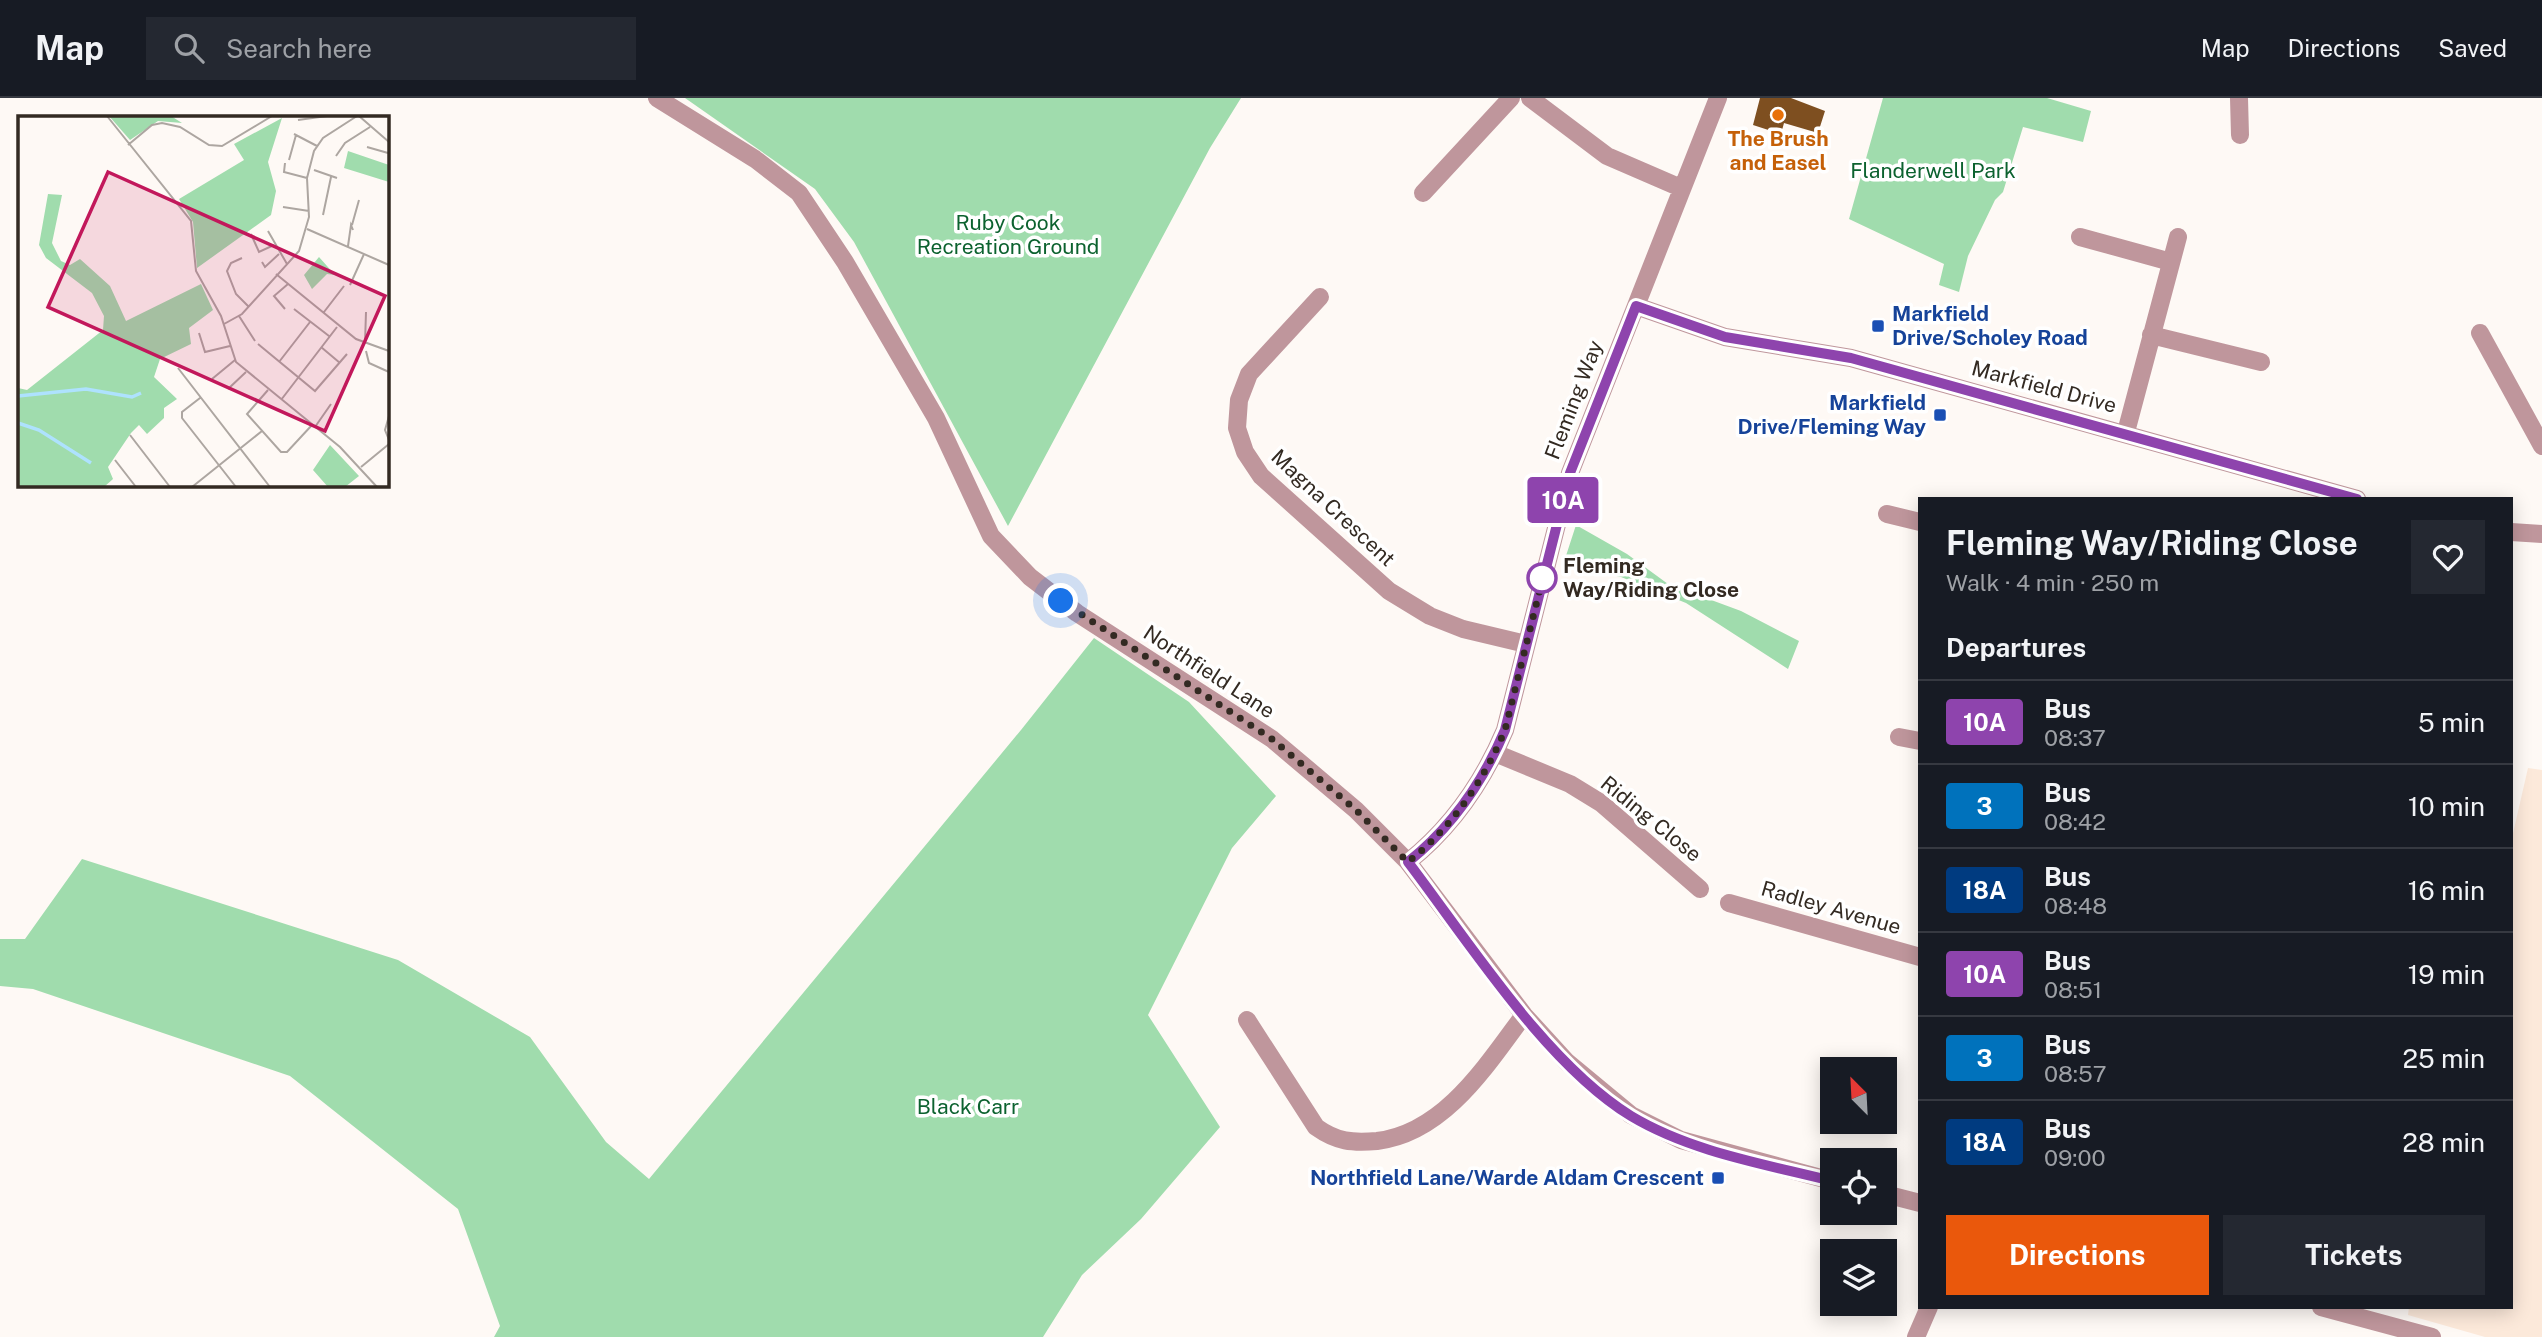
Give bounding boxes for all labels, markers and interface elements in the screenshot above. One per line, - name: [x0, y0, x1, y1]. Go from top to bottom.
- search box: [146, 17, 636, 80]
- text: Map: [35, 29, 104, 67]
- icon: search: [170, 29, 208, 67]
- text: Search here: [226, 33, 372, 64]
- text: Map: [2201, 34, 2250, 62]
- text: Directions: [2288, 34, 2400, 62]
- text: Saved: [2438, 34, 2507, 62]
- marker: The Brush and Easel: [1770, 107, 1786, 123]
- inset map: [18, 116, 388, 486]
- place label: The Brush and Easel: [1727, 126, 1829, 175]
- park label: Flanderwell Park: [1850, 158, 2016, 183]
- park label: Ruby Cook Recreation Ground: [917, 210, 1099, 259]
- place label: Markfield Drive/Scholey Road: [1892, 301, 2088, 350]
- marker: Markfield Drive/Scholey Road: [1870, 318, 1886, 334]
- street label: Fleming Way: [1539, 337, 1608, 463]
- street label: Markfield Drive: [1969, 355, 2119, 418]
- place label: Markfield Drive/Fleming Way: [1738, 390, 1926, 439]
- marker: Markfield Drive/Fleming Way: [1932, 407, 1948, 423]
- street label: Magna Crescent: [1266, 444, 1400, 571]
- line badge: 10A: [1523, 477, 1603, 523]
- text: 10A: [1541, 486, 1585, 514]
- button: heart: [2411, 520, 2485, 594]
- text: Fleming Way/Riding Close: [1946, 524, 2358, 562]
- place label: Fleming Way/Riding Close: [1563, 553, 1739, 602]
- marker: Fleming Way/Riding Close: [1527, 563, 1557, 593]
- text: Walk · 4 min · 250 m: [1946, 569, 2159, 596]
- your location: [1043, 583, 1078, 618]
- street label: Northfield Lane: [1139, 620, 1280, 723]
- text: Departures: [1946, 632, 2086, 663]
- text: Bus: [2044, 693, 2091, 724]
- text: 5 min: [2418, 707, 2485, 738]
- text: 10A: [1963, 708, 2006, 736]
- text: 08:37: [2044, 724, 2106, 751]
- street label: Riding Close: [1596, 770, 1707, 867]
- text: Bus: [2044, 777, 2091, 808]
- text: 10 min: [2408, 791, 2485, 822]
- text: 3: [1977, 792, 1992, 820]
- text: 08:42: [2044, 808, 2106, 835]
- text: Bus: [2044, 861, 2091, 892]
- text: 16 min: [2408, 875, 2485, 906]
- street label: Radley Avenue: [1758, 876, 1904, 939]
- text: 18A: [1963, 876, 2006, 904]
- text: 08:48: [2044, 892, 2107, 919]
- text: Bus: [2044, 945, 2091, 976]
- text: 19 min: [2408, 959, 2485, 990]
- text: 10A: [1963, 960, 2006, 988]
- text: 08:51: [2044, 976, 2102, 1003]
- text: Bus: [2044, 1029, 2091, 1060]
- text: 25 min: [2402, 1043, 2485, 1074]
- text: 3: [1977, 1044, 1992, 1072]
- north arrow: [1820, 1057, 1897, 1134]
- map controls: [1820, 1057, 1897, 1316]
- text: 08:57: [2044, 1060, 2107, 1087]
- park label: Black Carr: [917, 1094, 1019, 1119]
- text: Bus: [2044, 1113, 2091, 1144]
- text: 28 min: [2402, 1127, 2485, 1158]
- text: 18A: [1963, 1128, 2006, 1156]
- text: 09:00: [2044, 1144, 2105, 1171]
- button: locate: [1820, 1148, 1897, 1225]
- place label: Northfield Lane/Warde Aldam Crescent: [1310, 1165, 1704, 1190]
- marker: Northfield Lane/Warde Aldam Crescent: [1710, 1170, 1726, 1186]
- button: Directions: [1946, 1215, 2209, 1295]
- button: Tickets: [2223, 1215, 2485, 1295]
- button: layers: [1820, 1239, 1897, 1316]

